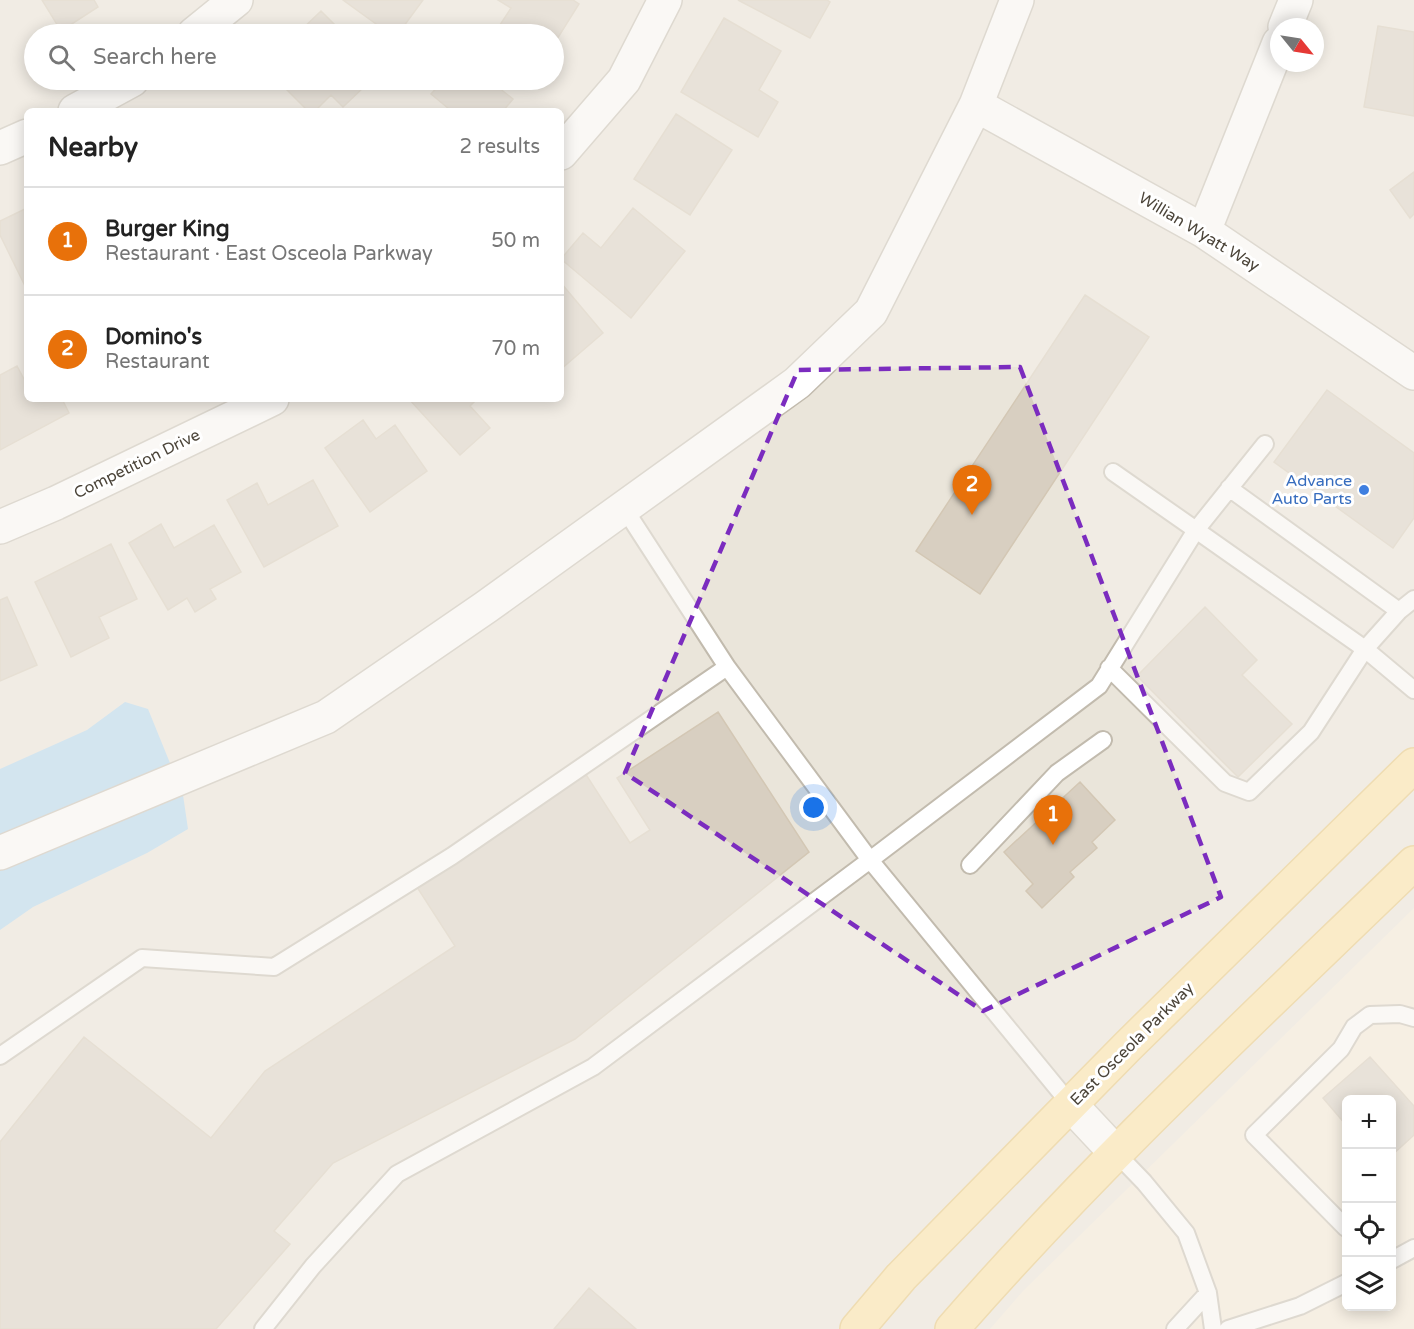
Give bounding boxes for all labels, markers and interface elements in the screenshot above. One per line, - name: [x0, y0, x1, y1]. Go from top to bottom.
- north arrow: [1270, 18, 1324, 72]
- search box: [24, 24, 564, 90]
- icon: search: [45, 41, 78, 74]
- text: Search here: [93, 44, 217, 70]
- text: Nearby: [48, 132, 138, 163]
- text: 2 results: [460, 135, 540, 159]
- street label: Willian Wyatt Way: [1135, 188, 1263, 276]
- text: Burger King: [105, 216, 230, 242]
- text: 1: [61, 229, 74, 253]
- text: 50 m: [491, 229, 540, 253]
- text: Restaurant · East Osceola Parkway: [105, 242, 433, 266]
- text: Domino's: [105, 324, 202, 350]
- text: 2: [61, 337, 74, 361]
- text: 70 m: [491, 337, 540, 361]
- text: Restaurant: [105, 350, 210, 374]
- street label: Competition Drive: [71, 425, 203, 503]
- pin: 2: [952, 466, 992, 515]
- place label: Advance Auto Parts: [1271, 471, 1352, 509]
- marker: Advance Auto Parts: [1357, 483, 1371, 497]
- your location: [799, 793, 828, 822]
- pin: 1: [1034, 796, 1072, 845]
- street label: East Osceola Parkway: [1066, 978, 1198, 1110]
- map controls: [1342, 1095, 1396, 1311]
- button: +: [1342, 1095, 1396, 1149]
- button: −: [1342, 1149, 1396, 1203]
- button: locate: [1342, 1203, 1396, 1257]
- button: layers: [1342, 1257, 1396, 1311]

